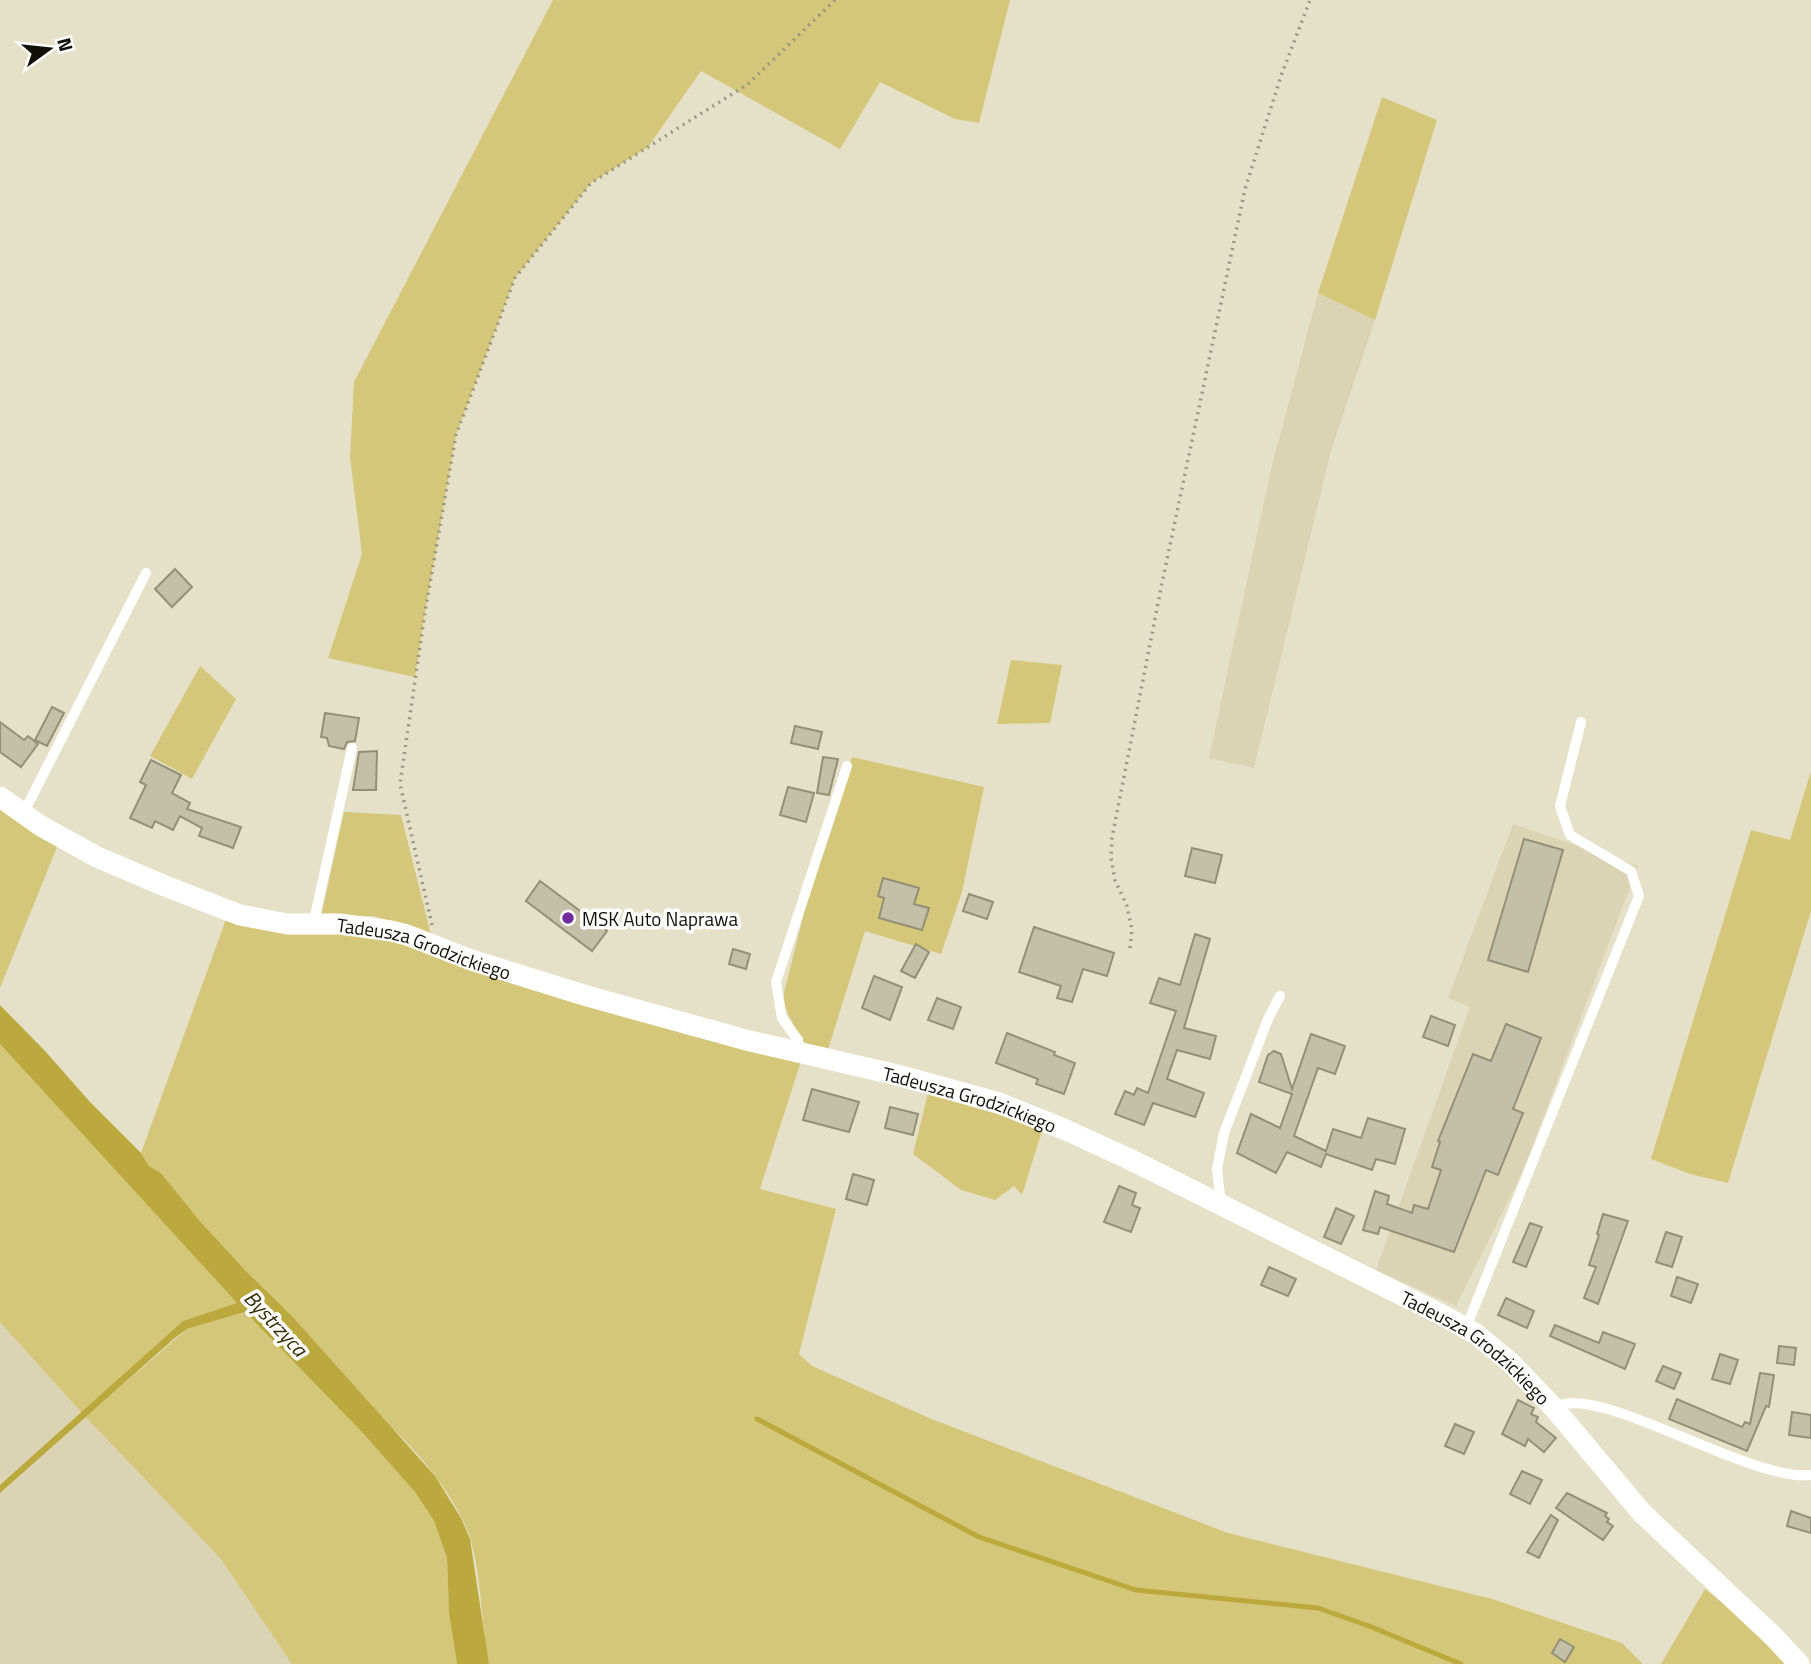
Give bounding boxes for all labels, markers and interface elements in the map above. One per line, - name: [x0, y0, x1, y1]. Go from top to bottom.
- north arrow: [14, 14, 84, 84]
- text: N: [50, 34, 82, 55]
- place label: MSK Auto Naprawa: [582, 904, 738, 933]
- street label: Tadeusza Grodzickiego: [335, 909, 515, 986]
- marker: MSK Auto Naprawa: [560, 910, 576, 926]
- street label: Tadeusza Grodzickiego: [880, 1058, 1061, 1139]
- street label: Tadeusza Grodzickiego: [1396, 1282, 1558, 1411]
- water label: Bystrzyca: [237, 1283, 316, 1364]

